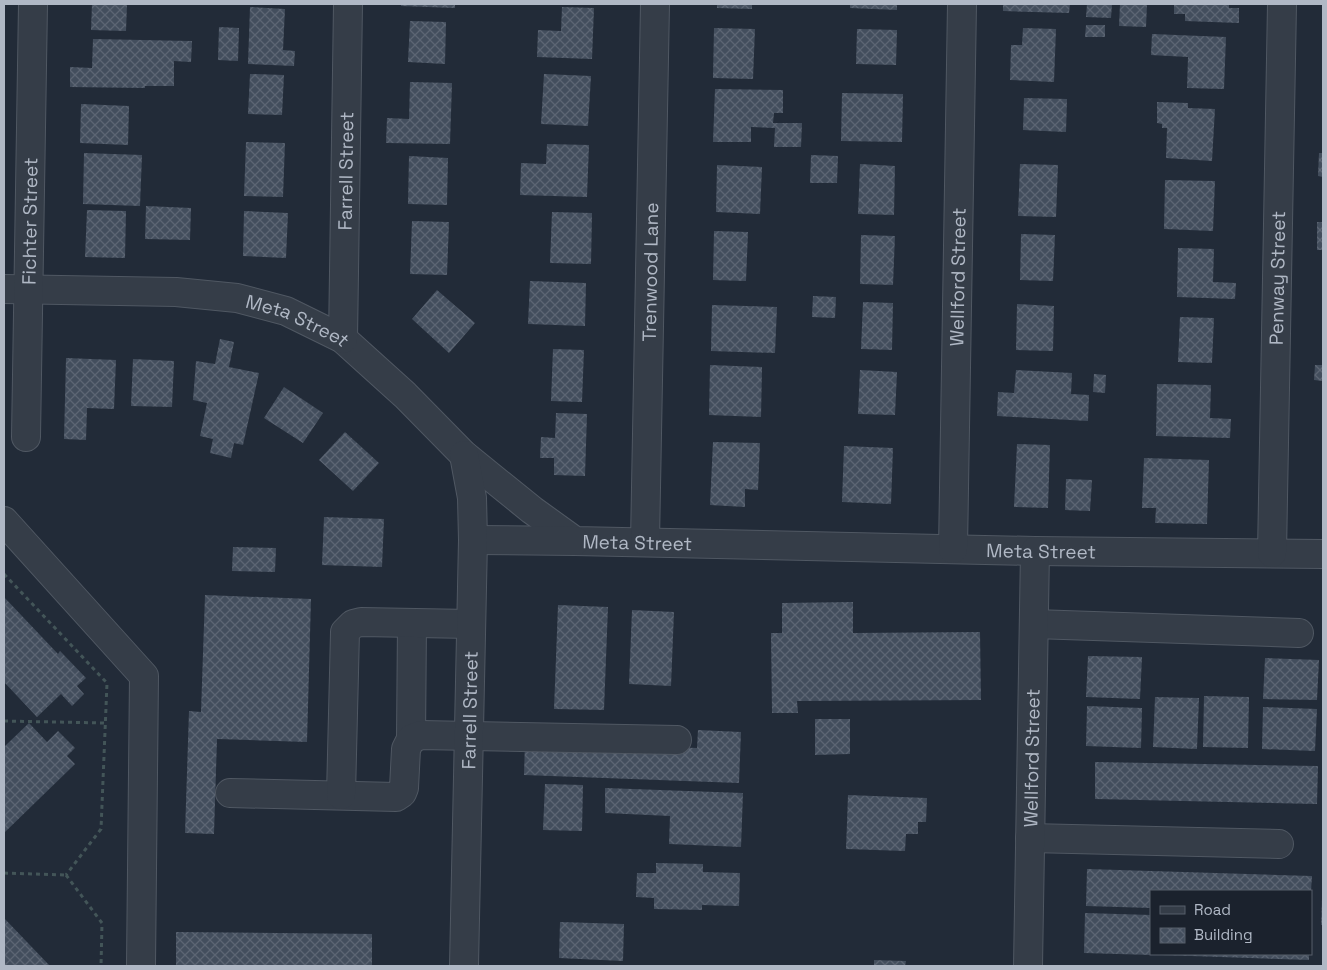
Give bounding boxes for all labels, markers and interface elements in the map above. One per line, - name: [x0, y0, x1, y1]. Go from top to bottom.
- street label: Farrell Street: [332, 112, 359, 231]
- street label: Fichter Street: [16, 157, 43, 285]
- street label: Trenwood Lane: [636, 202, 664, 342]
- street label: Wellford Street: [944, 207, 971, 347]
- street label: Penway Street: [1263, 211, 1291, 345]
- street label: Meta Street: [243, 288, 355, 352]
- street label: Meta Street: [582, 529, 693, 556]
- street label: Meta Street: [986, 537, 1096, 564]
- street label: Farrell Street: [456, 650, 483, 770]
- street label: Wellford Street: [1018, 688, 1045, 828]
- legend: [1150, 890, 1312, 955]
- text: Road: [1194, 900, 1231, 919]
- text: Building: [1194, 925, 1253, 944]

